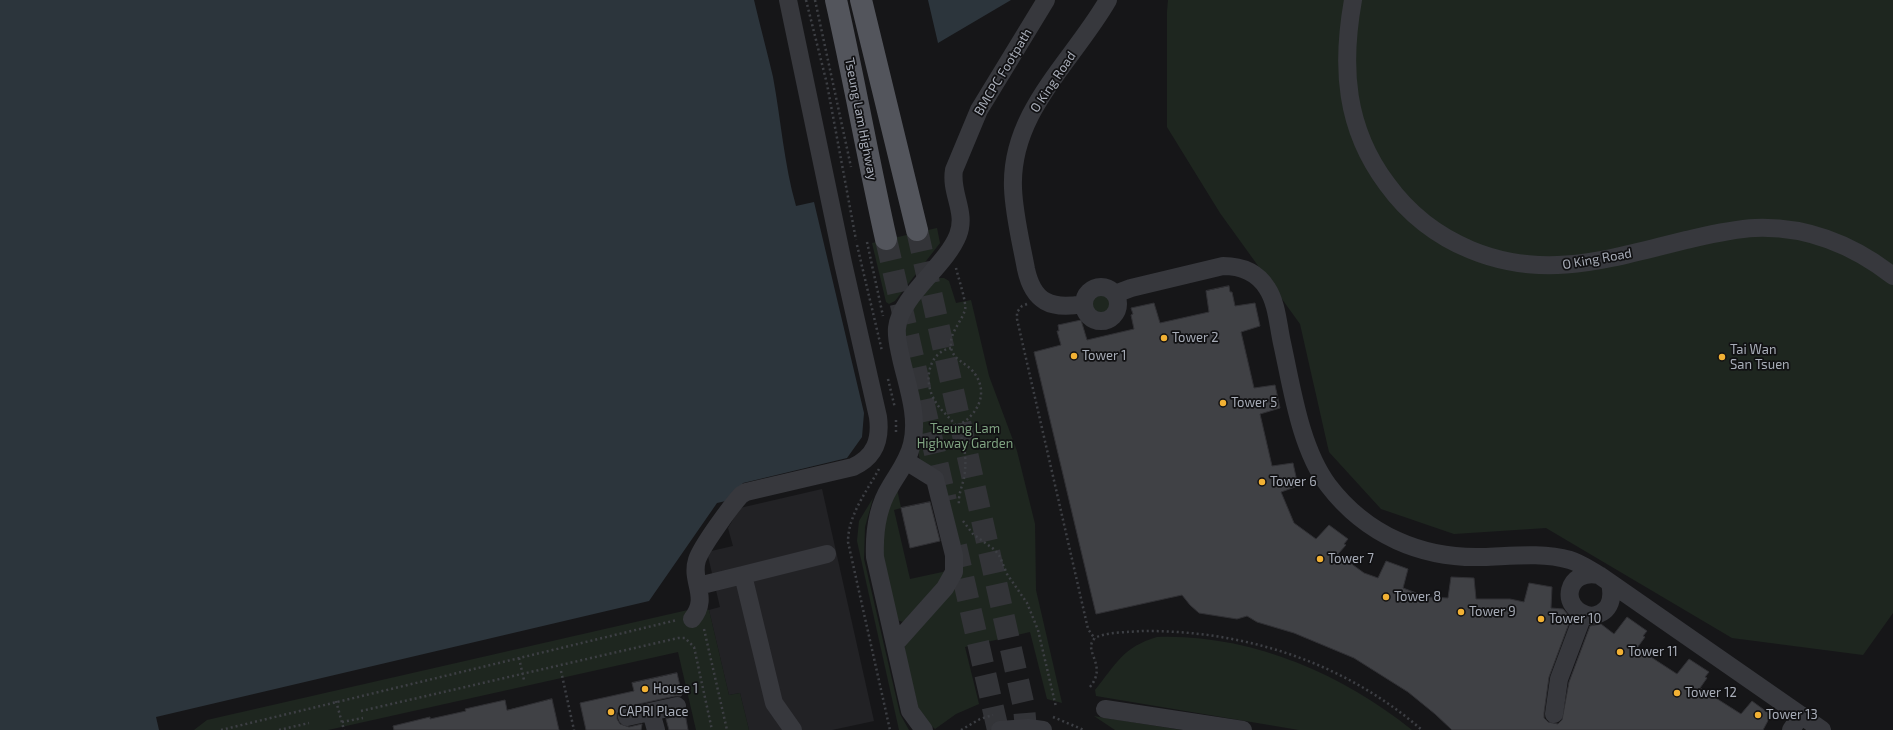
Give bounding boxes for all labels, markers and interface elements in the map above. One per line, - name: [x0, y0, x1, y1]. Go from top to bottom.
- street label: BMCPC Footpath: [971, 26, 1035, 118]
- street label: O King Road: [1027, 49, 1079, 115]
- street label: Tseung Lam Highway: [841, 56, 881, 182]
- street label: O King Road: [1561, 245, 1633, 273]
- place label: Tower 2: [1172, 330, 1219, 346]
- marker: Tower 2: [1159, 333, 1169, 343]
- place label: Tai Wan San Tsuen: [1730, 342, 1790, 373]
- place label: Tower 1: [1082, 348, 1126, 364]
- marker: Tower 1: [1069, 351, 1079, 361]
- marker: Tai Wan San Tsuen: [1717, 352, 1727, 362]
- place label: Tower 5: [1231, 395, 1277, 411]
- marker: Tower 5: [1218, 398, 1228, 408]
- park label: Tseung Lam Highway Garden: [917, 421, 1013, 452]
- place label: Tower 6: [1270, 474, 1317, 490]
- marker: Tower 6: [1257, 477, 1267, 487]
- place label: Tower 7: [1328, 551, 1374, 567]
- marker: Tower 7: [1315, 554, 1325, 564]
- place label: Tower 8: [1394, 589, 1441, 605]
- marker: Tower 8: [1381, 592, 1391, 602]
- place label: Tower 9: [1469, 604, 1516, 620]
- marker: Tower 9: [1456, 607, 1466, 617]
- place label: Tower 10: [1549, 611, 1601, 627]
- marker: Tower 10: [1536, 614, 1546, 624]
- place label: Tower 11: [1628, 644, 1678, 660]
- marker: Tower 11: [1615, 647, 1625, 657]
- place label: House 1: [653, 681, 698, 697]
- marker: House 1: [640, 684, 650, 694]
- place label: Tower 12: [1685, 685, 1737, 701]
- marker: Tower 12: [1672, 688, 1682, 698]
- place label: CAPRI Place: [619, 704, 688, 720]
- marker: CAPRI Place: [606, 707, 616, 717]
- place label: Tower 13: [1766, 707, 1818, 723]
- marker: Tower 13: [1753, 710, 1763, 720]

